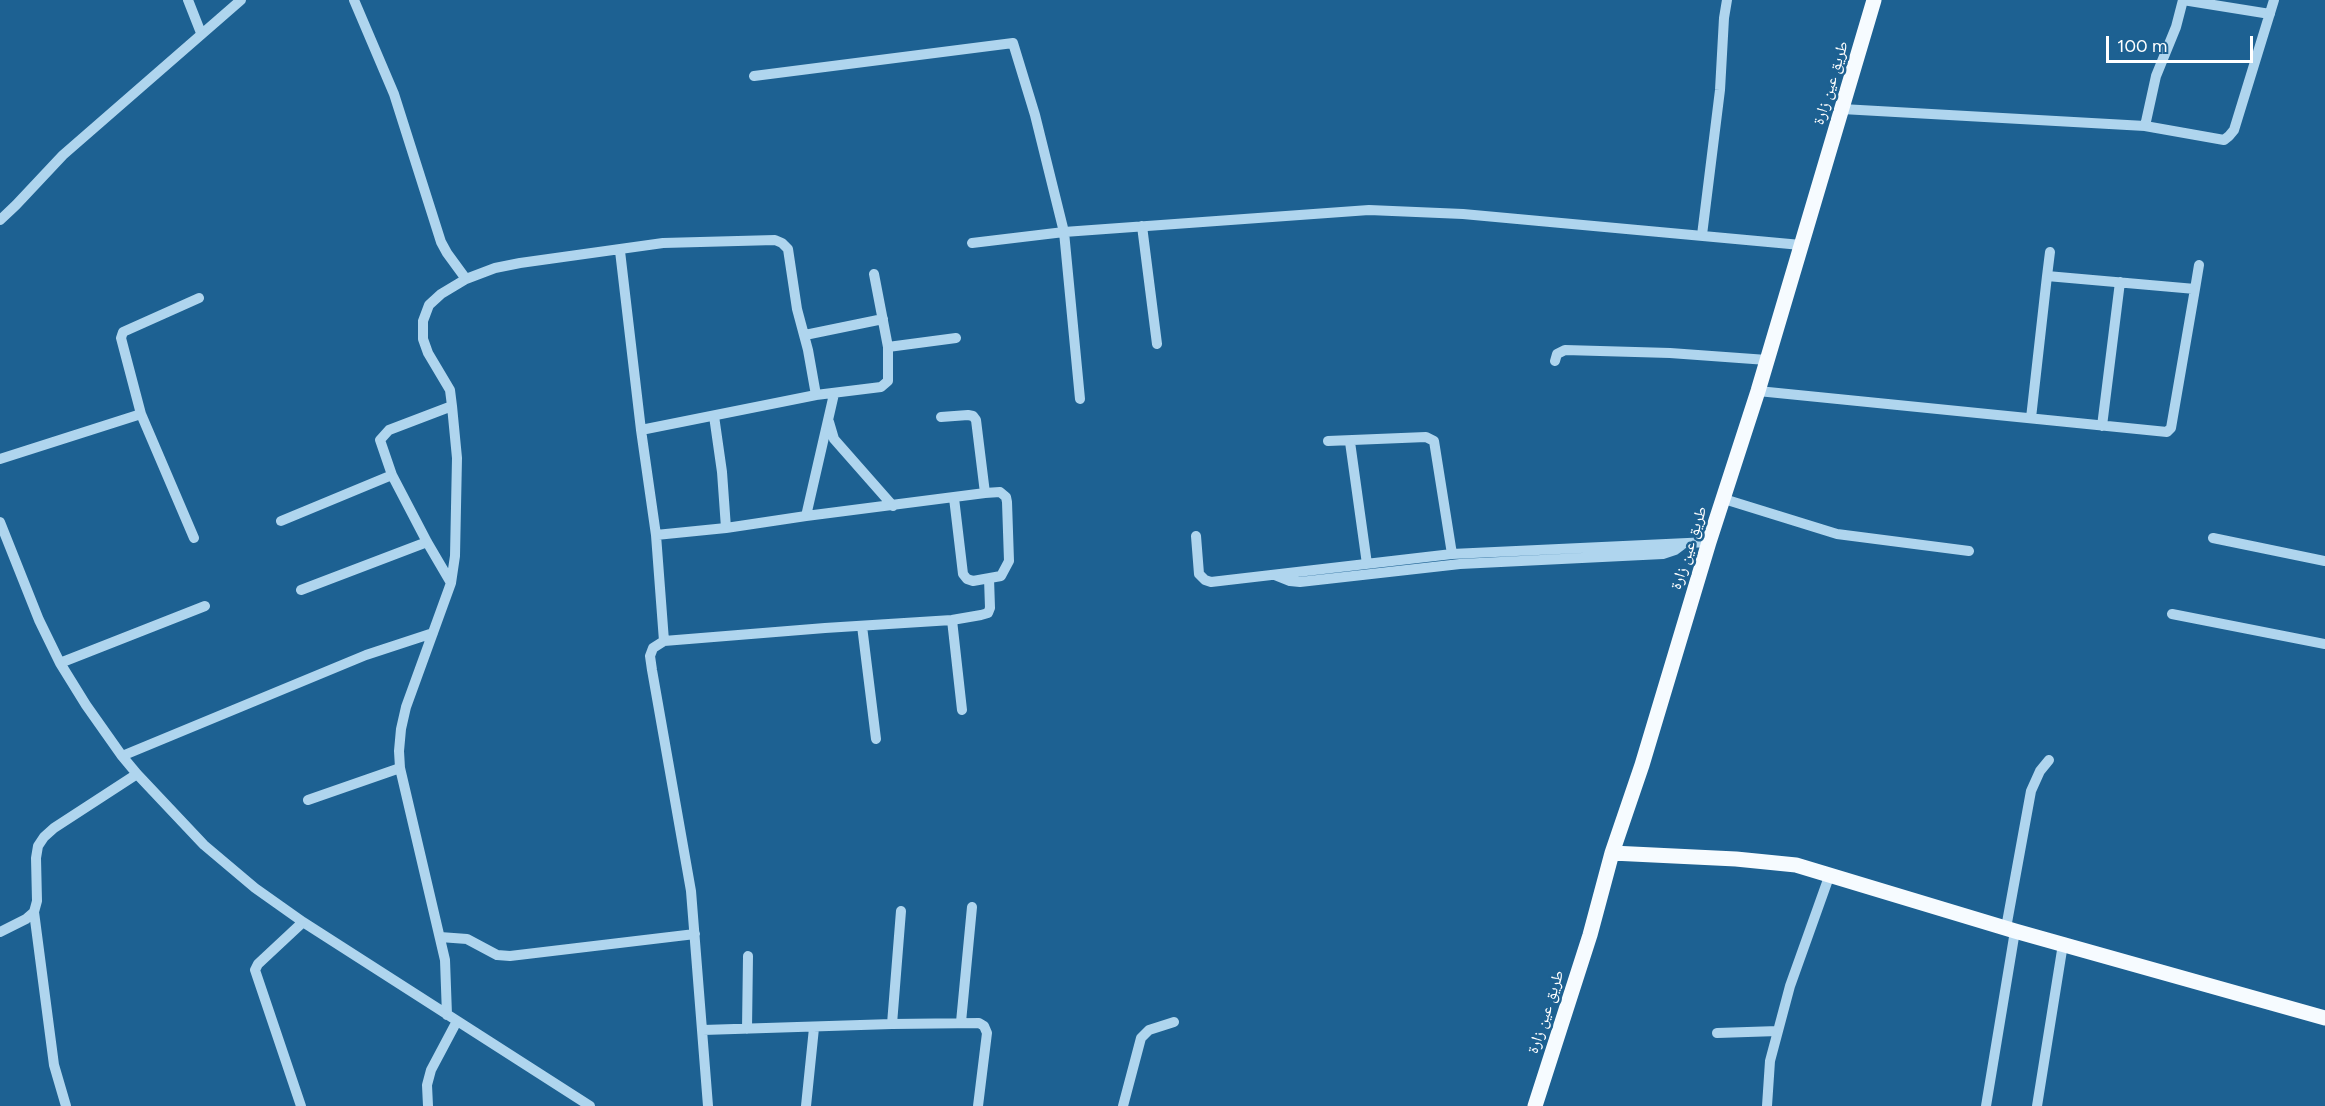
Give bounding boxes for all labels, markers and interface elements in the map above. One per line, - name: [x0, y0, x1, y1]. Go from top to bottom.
- scale bar: [2109, 24, 2256, 62]
- text: 100 m: [2117, 35, 2167, 57]
- street label: طريق عين زارة: [1809, 39, 1853, 127]
- street label: طريق عين زارة: [1666, 504, 1712, 592]
- street label: طريق عين زارة: [1523, 968, 1569, 1056]

